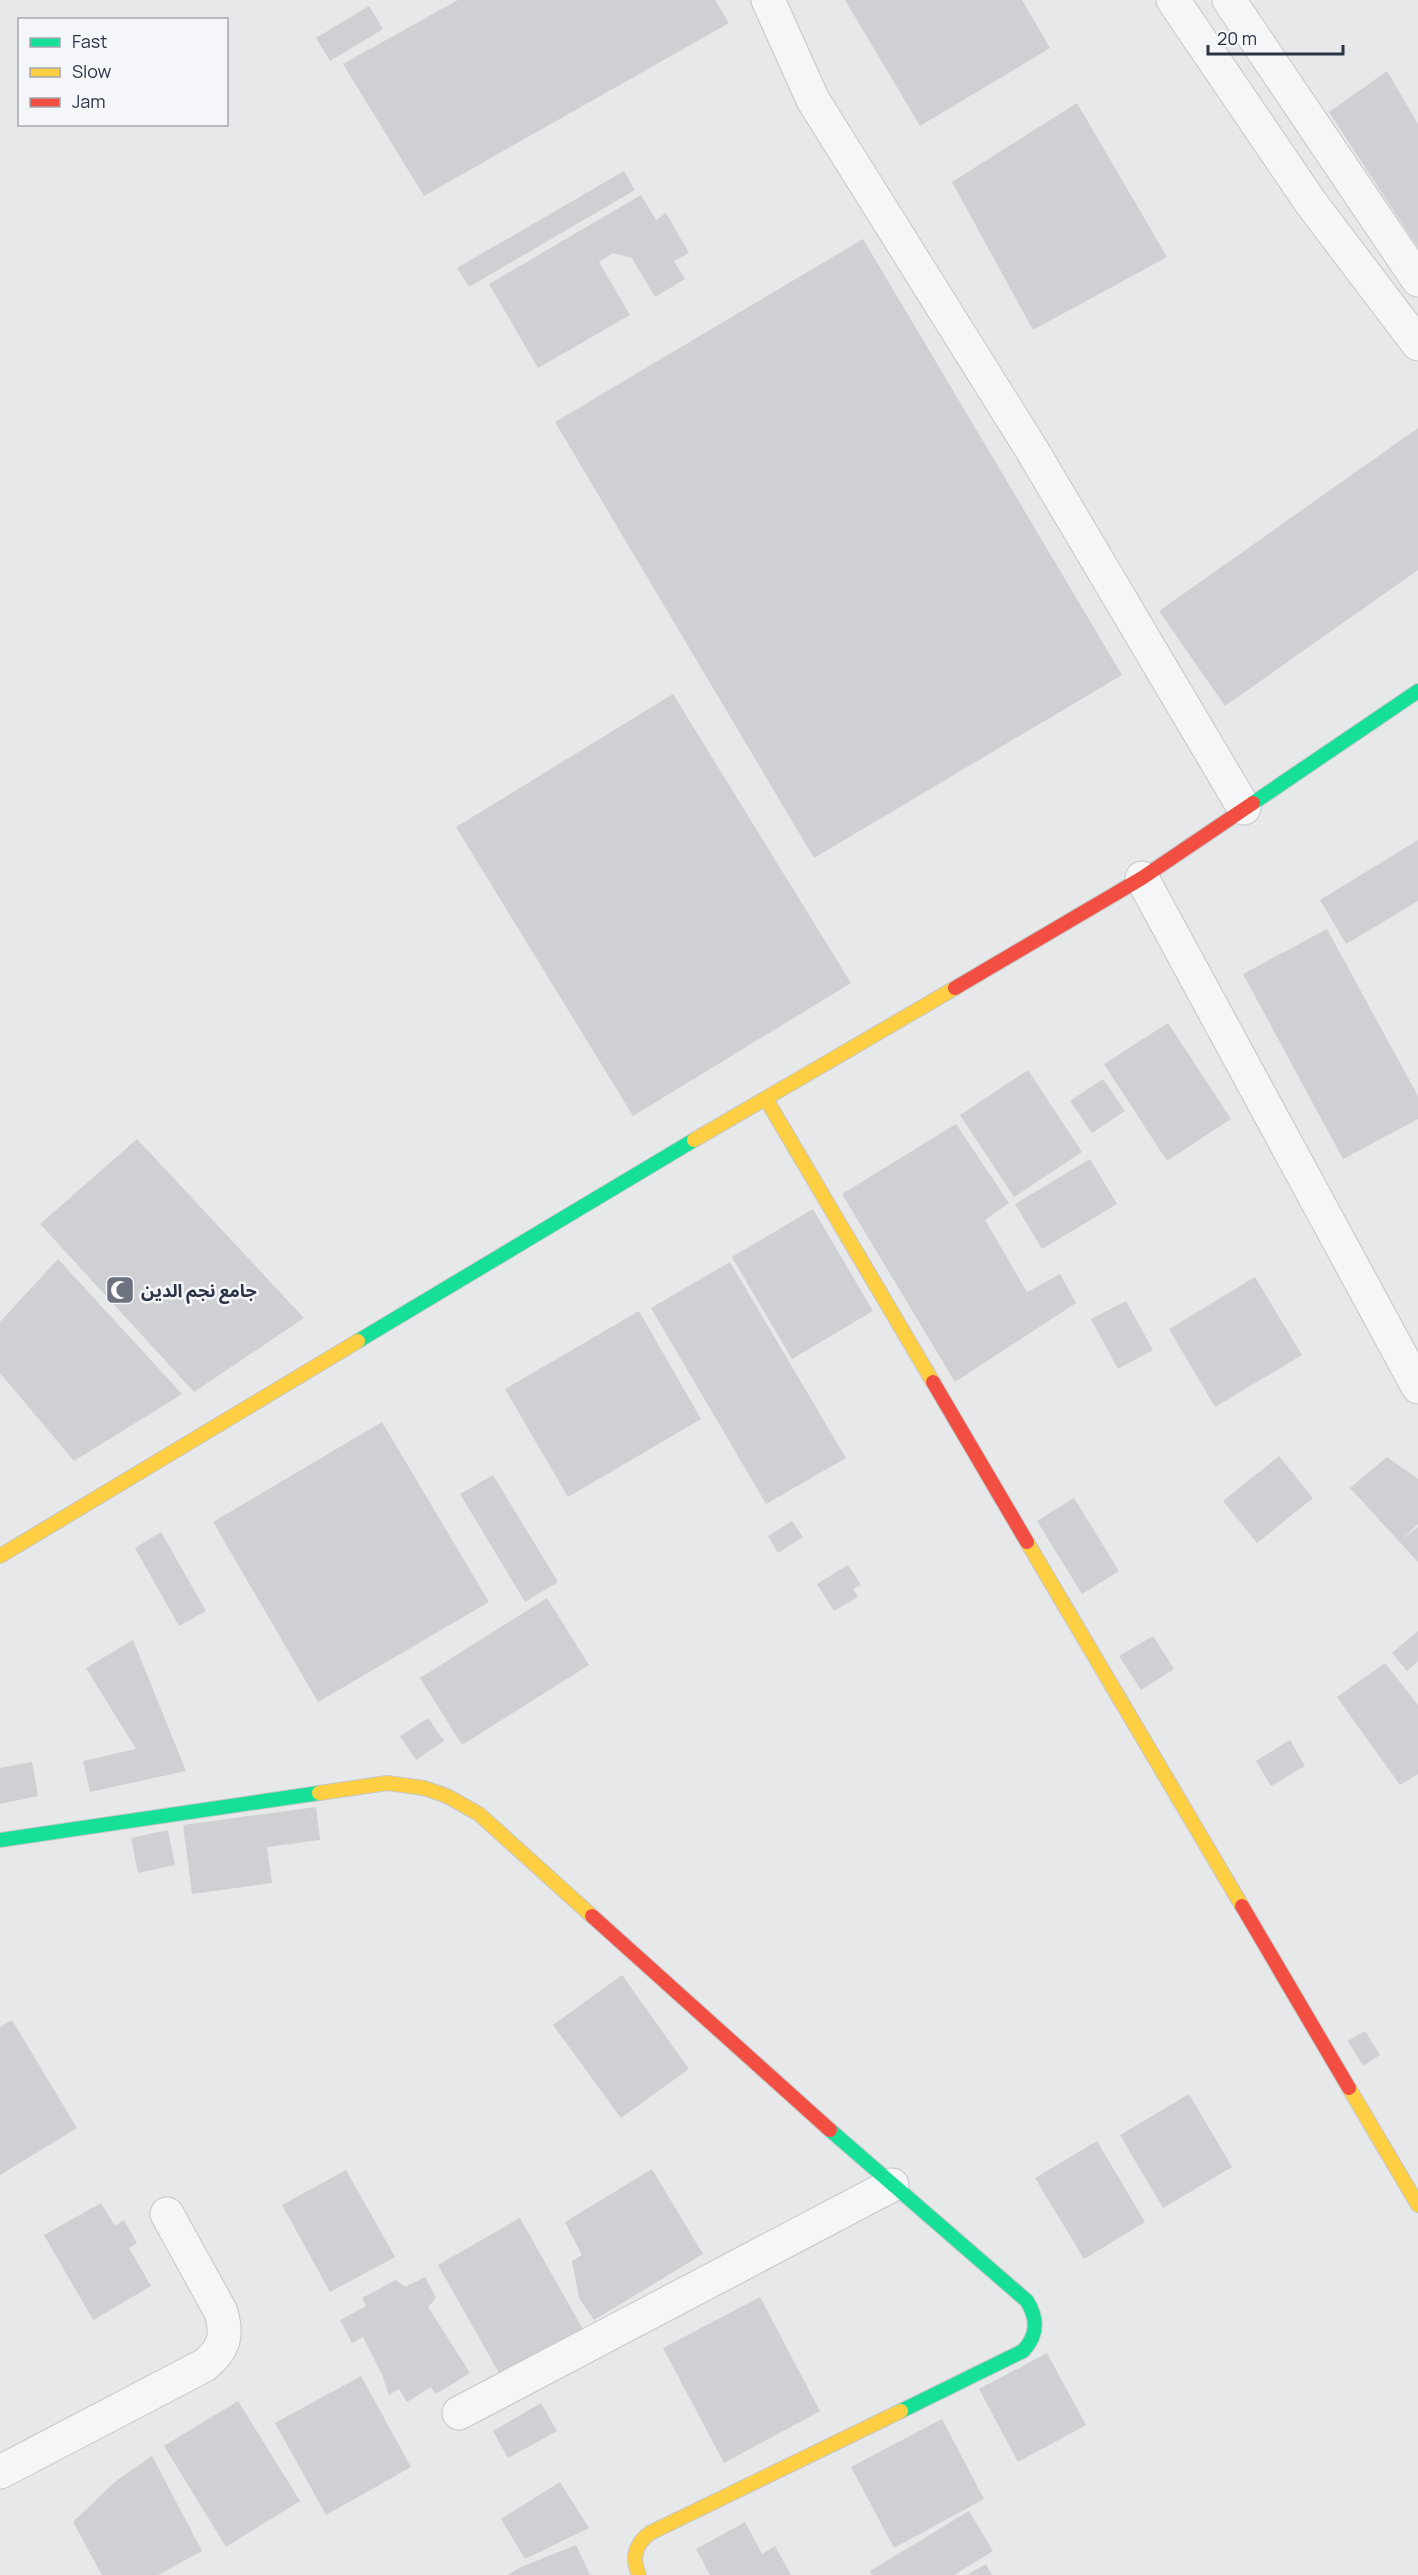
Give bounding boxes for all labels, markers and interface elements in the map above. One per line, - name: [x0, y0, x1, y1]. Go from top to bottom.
- legend: [18, 18, 228, 126]
- scale bar: [1208, 18, 1343, 56]
- text: 20 m: [1217, 26, 1257, 50]
- text: Fast: [72, 29, 107, 53]
- text: Slow: [72, 59, 112, 83]
- text: Jam: [72, 89, 106, 113]
- mosque icon: جامع نجم الدين: [104, 1274, 136, 1306]
- place label: جامع نجم الدين: [141, 1278, 257, 1304]

